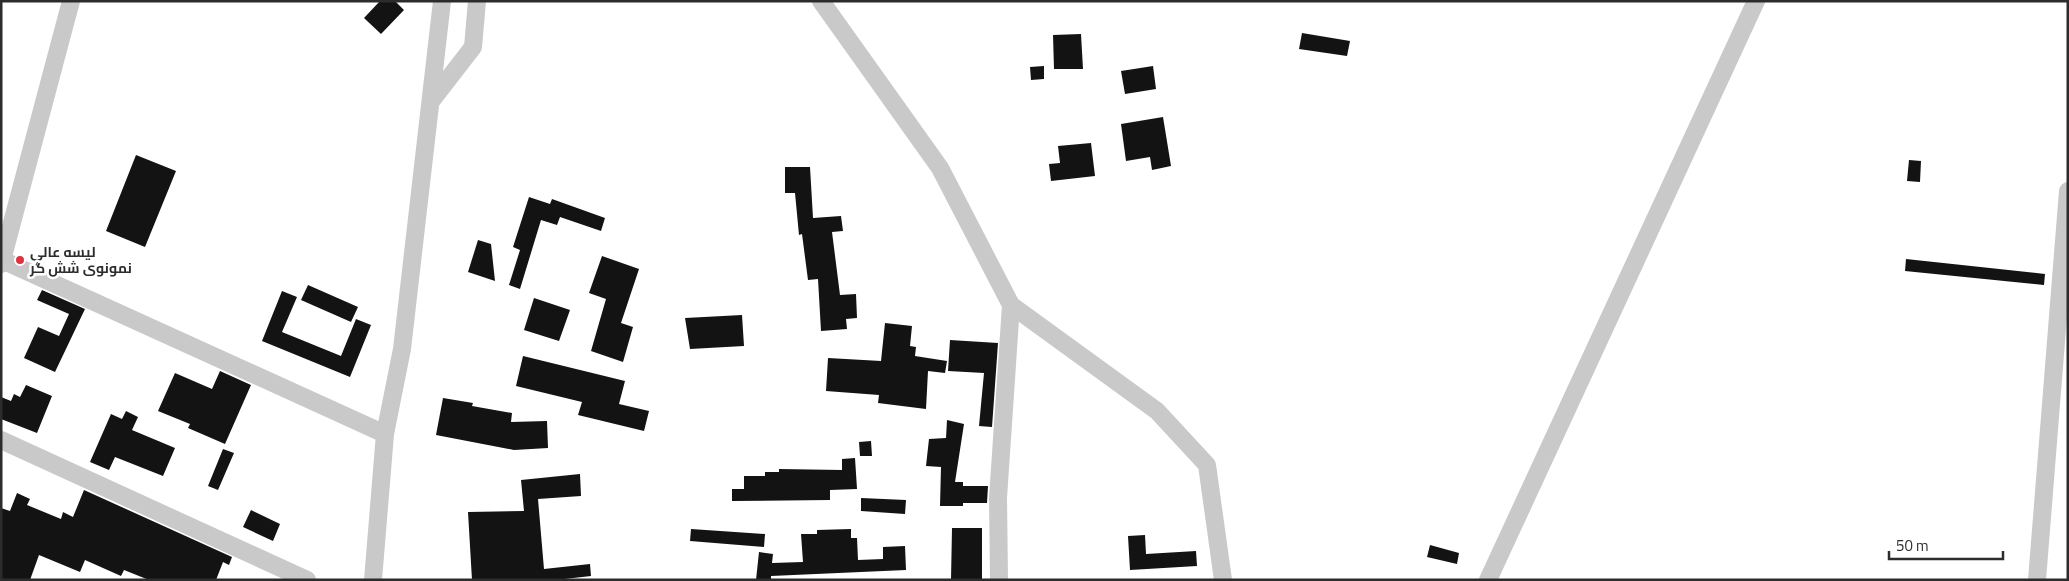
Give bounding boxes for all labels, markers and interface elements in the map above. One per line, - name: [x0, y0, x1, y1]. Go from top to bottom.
- place label: لیسه عالی نمونوی شش گر: [29, 241, 132, 278]
- marker: لیسه عالی نمونوی شش گر: [14, 254, 26, 266]
- scale bar: [1889, 528, 2003, 560]
- text: 50 m: [1896, 534, 1929, 557]

